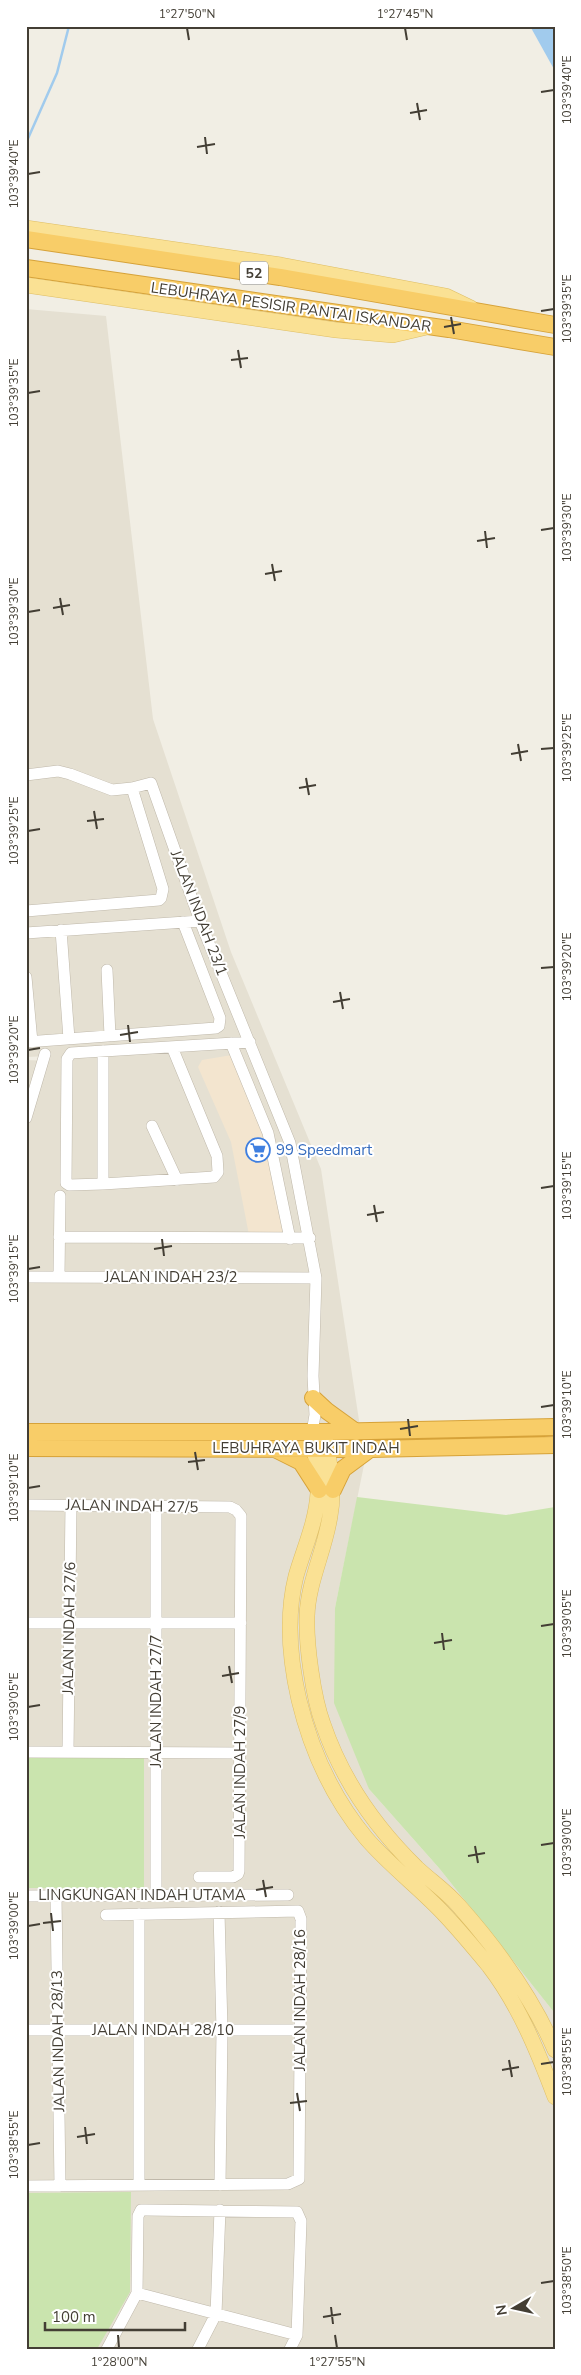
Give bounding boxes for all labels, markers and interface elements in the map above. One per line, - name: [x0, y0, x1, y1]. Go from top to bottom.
- text: 1°27'50"N: [159, 6, 215, 22]
- text: 1°27'45"N: [377, 6, 433, 22]
- text: 103°39'40"E: [559, 55, 575, 125]
- text: 103°39'40"E: [6, 139, 22, 209]
- road number: 52: [240, 262, 268, 284]
- text: 103°39'35"E: [559, 274, 575, 344]
- street label: LEBUHRAYA PESISIR PANTAI ISKANDAR: [149, 277, 433, 337]
- text: 103°39'35"E: [6, 358, 22, 428]
- text: 103°39'30"E: [559, 493, 575, 563]
- text: 103°39'30"E: [6, 577, 22, 647]
- text: 103°39'25"E: [559, 713, 575, 783]
- text: 103°39'25"E: [6, 796, 22, 866]
- street label: JALAN INDAH 23/1: [165, 846, 232, 979]
- text: 103°39'20"E: [559, 932, 575, 1002]
- text: 103°39'20"E: [6, 1015, 22, 1085]
- supermarket icon: 99 Speedmart: [245, 1137, 271, 1163]
- place label: 99 Speedmart: [276, 1140, 373, 1160]
- text: 103°39'15"E: [559, 1151, 575, 1221]
- text: 103°39'15"E: [6, 1234, 22, 1304]
- street label: JALAN INDAH 23/2: [104, 1267, 237, 1287]
- text: 103°39'10"E: [559, 1370, 575, 1440]
- street label: LEBUHRAYA BUKIT INDAH: [212, 1438, 400, 1458]
- text: 103°39'10"E: [6, 1453, 22, 1523]
- street label: JALAN INDAH 27/5: [64, 1495, 199, 1517]
- street label: JALAN INDAH 27/6: [58, 1561, 80, 1696]
- text: 103°39'05"E: [559, 1589, 575, 1659]
- street label: JALAN INDAH 27/7: [146, 1635, 166, 1768]
- text: 103°39'05"E: [6, 1672, 22, 1742]
- street label: JALAN INDAH 27/9: [230, 1706, 250, 1839]
- text: 103°39'00"E: [559, 1808, 575, 1878]
- street label: LINGKUNGAN INDAH UTAMA: [38, 1885, 246, 1905]
- text: 103°39'00"E: [6, 1891, 22, 1961]
- street label: JALAN INDAH 28/16: [290, 1929, 310, 2072]
- street label: JALAN INDAH 28/13: [47, 1970, 69, 2113]
- street label: JALAN INDAH 28/10: [91, 2020, 234, 2040]
- text: 103°38'55"E: [559, 2027, 575, 2097]
- text: 103°38'55"E: [6, 2110, 22, 2180]
- text: 103°38'50"E: [559, 2246, 575, 2316]
- north arrow: [488, 2282, 538, 2332]
- scale bar: [45, 2300, 185, 2332]
- text: N: [491, 2303, 512, 2317]
- text: 100 m: [52, 2307, 96, 2327]
- text: 1°28'00"N: [91, 2354, 147, 2370]
- text: 1°27'55"N: [309, 2354, 365, 2370]

